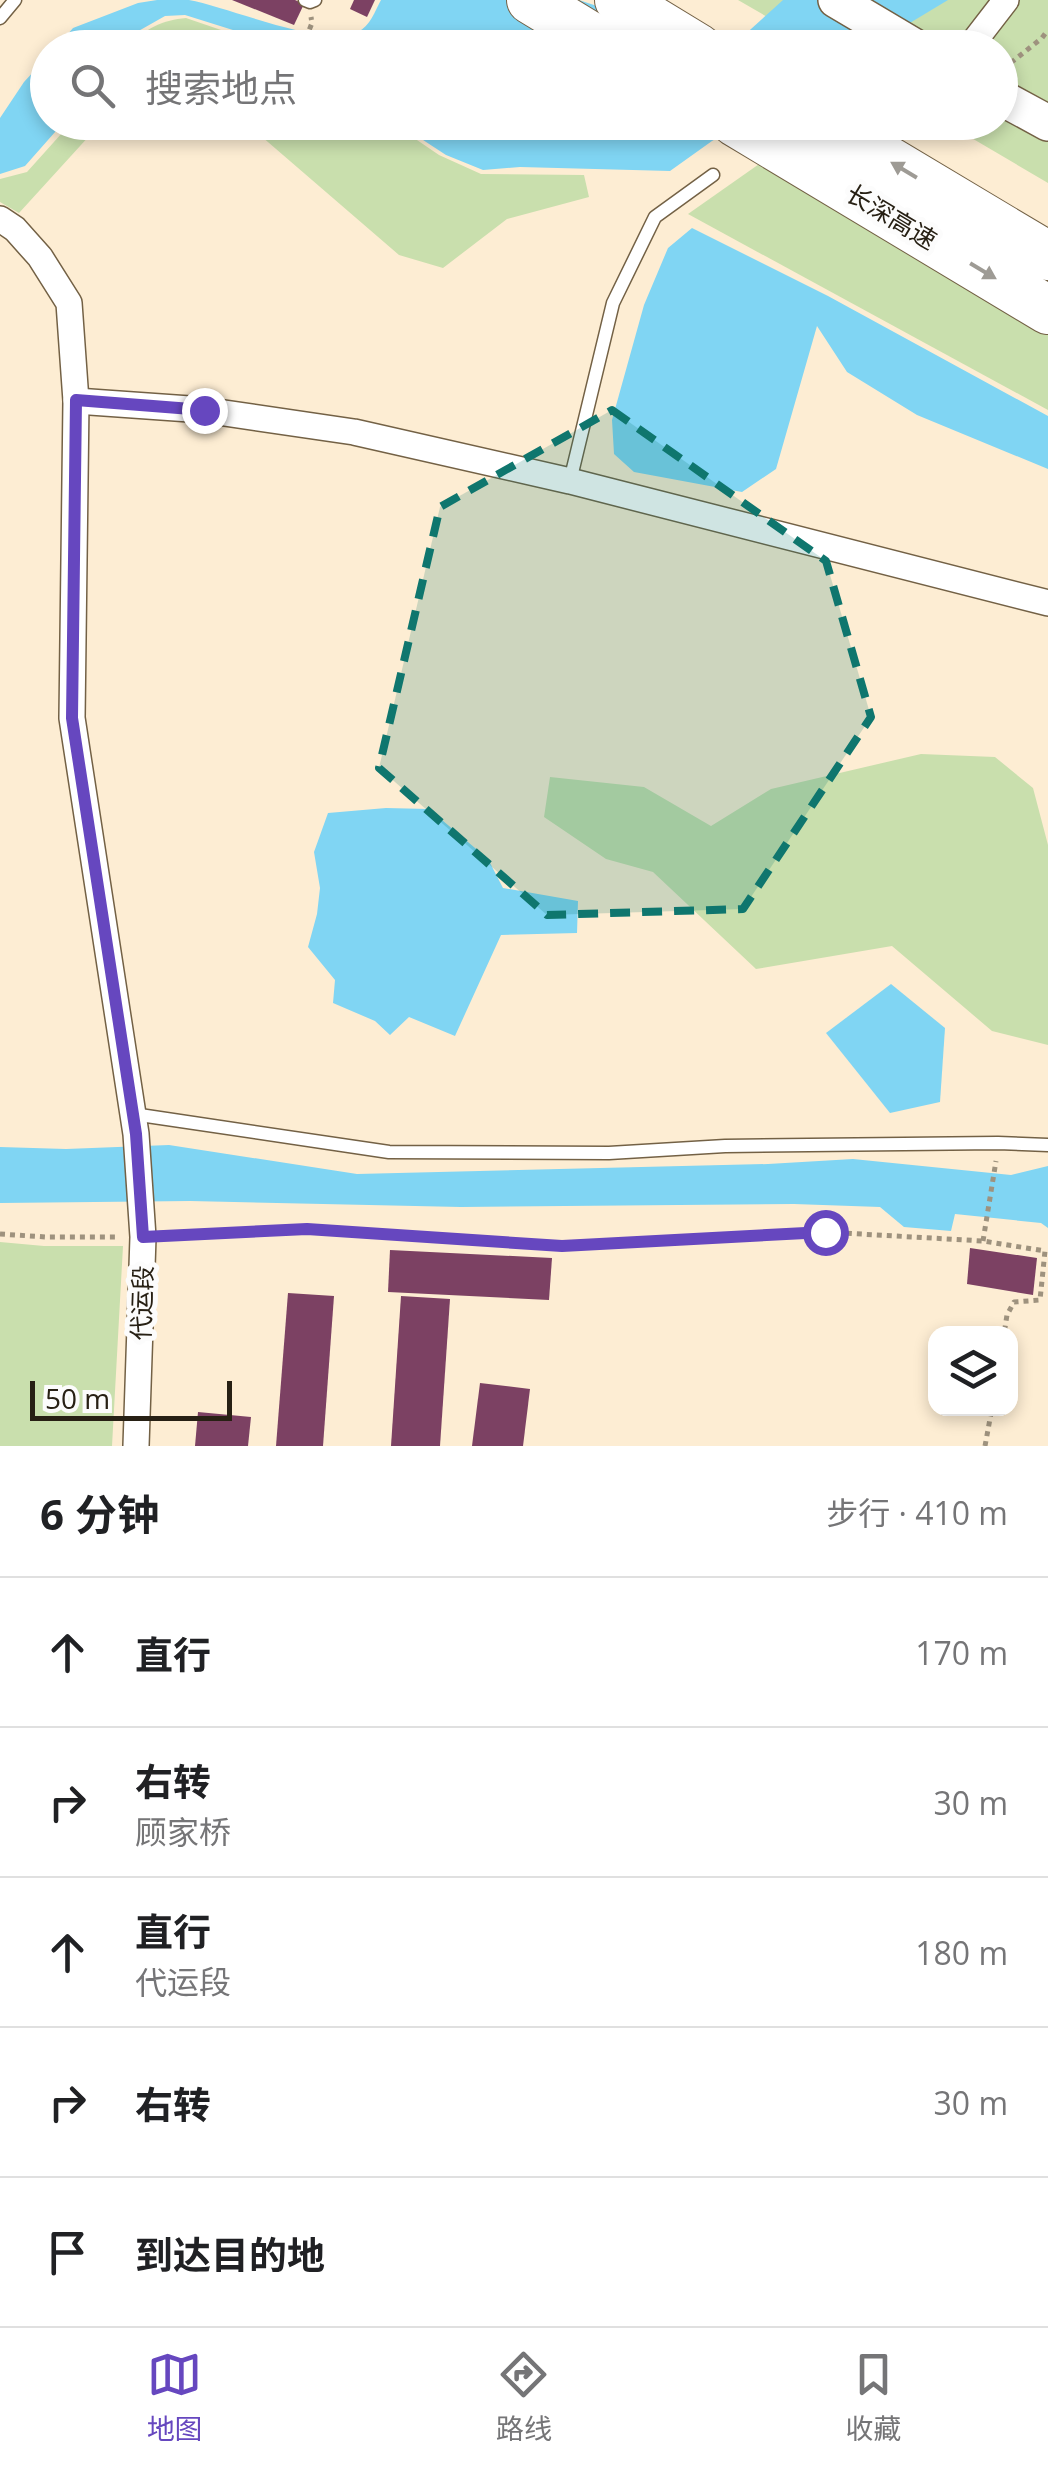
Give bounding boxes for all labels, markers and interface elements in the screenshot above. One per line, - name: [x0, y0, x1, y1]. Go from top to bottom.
- search box: [30, 30, 1018, 140]
- icon: search: [65, 58, 120, 113]
- text: 搜索地点: [145, 61, 297, 113]
- one-way arrow: [890, 162, 918, 179]
- street label: 长深高速: [840, 176, 944, 256]
- one-way arrow: [969, 262, 997, 279]
- route end: [182, 388, 228, 434]
- route start: [803, 1210, 849, 1256]
- street label: 代运段: [123, 1265, 159, 1341]
- map controls: [928, 1326, 1018, 1416]
- button: layers: [928, 1326, 1018, 1416]
- scale bar: [30, 1376, 232, 1420]
- text: 50 m: [45, 1379, 110, 1417]
- text: 6 分钟: [40, 1485, 159, 1542]
- text: 步行 · 410 m: [826, 1491, 1008, 1534]
- icon: ahead: [40, 1625, 95, 1680]
- text: 直行: [135, 1628, 211, 1680]
- text: 170 m: [915, 1631, 1008, 1674]
- text: 右转: [135, 1755, 211, 1807]
- icon: right: [40, 1775, 95, 1830]
- text: 30 m: [933, 1781, 1008, 1824]
- text: 顾家桥: [135, 1810, 231, 1853]
- text: 直行: [135, 1905, 211, 1957]
- icon: ahead: [40, 1925, 95, 1980]
- text: 180 m: [915, 1931, 1008, 1974]
- text: 代运段: [135, 1960, 231, 2003]
- icon: right: [40, 2075, 95, 2130]
- text: 右转: [135, 2078, 211, 2130]
- text: 30 m: [933, 2081, 1008, 2124]
- icon: arrive: [40, 2225, 95, 2280]
- text: 到达目的地: [135, 2228, 325, 2280]
- tab: 地图: [147, 2347, 203, 2447]
- tab: 路线: [496, 2347, 552, 2447]
- tab: 收藏: [845, 2347, 901, 2447]

